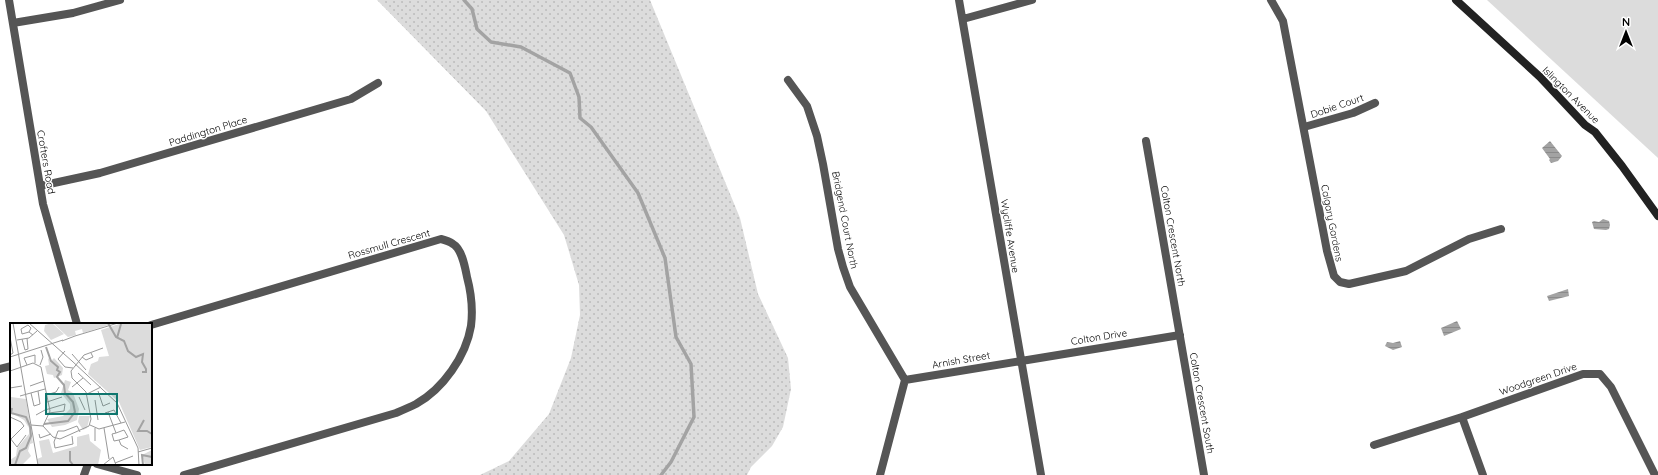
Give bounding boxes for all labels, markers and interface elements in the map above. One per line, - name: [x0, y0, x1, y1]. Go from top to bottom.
- north arrow: [1606, 12, 1646, 52]
- text: N: [1622, 15, 1630, 29]
- street label: Islington Avenue: [1540, 64, 1603, 127]
- street label: Dobie Court: [1309, 91, 1366, 121]
- street label: Paddington Place: [167, 113, 249, 149]
- street label: Crofters Road: [34, 129, 58, 195]
- street label: Bridgend Court North: [829, 170, 861, 270]
- street label: Calgary Gardens: [1318, 183, 1346, 263]
- street label: Colton Crescent North: [1158, 185, 1188, 287]
- street label: Wycliffe Avenue: [998, 198, 1022, 274]
- street label: Rossmull Crescent: [346, 226, 432, 262]
- inset map: [10, 323, 152, 465]
- street label: Colton Drive: [1070, 326, 1128, 348]
- street label: Arnish Street: [931, 348, 992, 371]
- street label: Colton Crescent South: [1187, 351, 1217, 455]
- street label: Woodgreen Drive: [1497, 359, 1579, 398]

